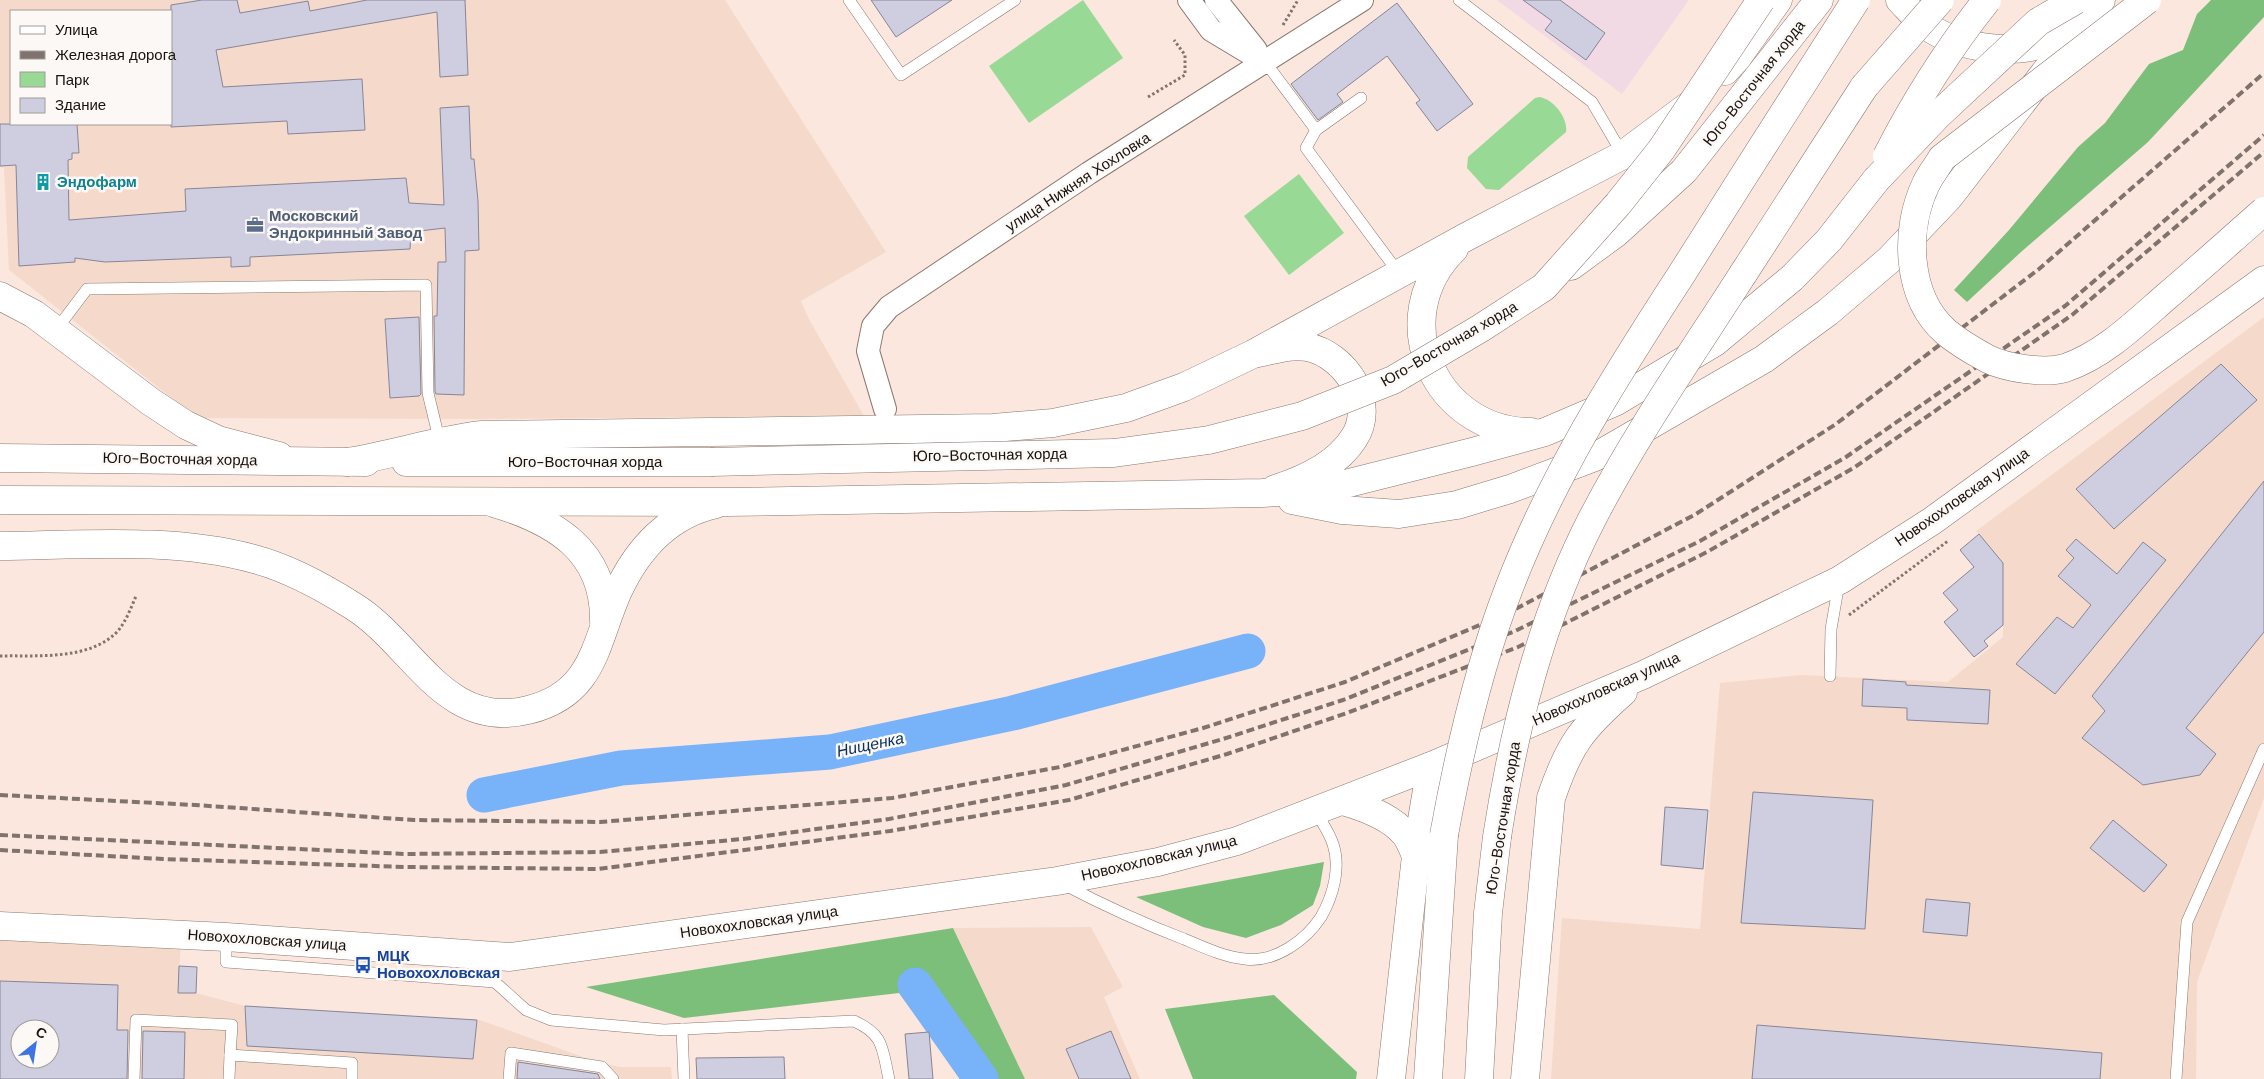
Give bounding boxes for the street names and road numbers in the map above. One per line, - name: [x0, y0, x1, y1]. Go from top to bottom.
- street label: Юго-Восточная хорда: [1699, 15, 1810, 150]
- street label: улица Нижняя Хохловка: [1002, 127, 1155, 236]
- street label: Юго-Восточная хорда: [1377, 296, 1522, 391]
- street label: Новохохловская улица: [1891, 443, 2034, 551]
- street label: Юго-Восточная хорда: [913, 444, 1068, 466]
- street label: Юго-Восточная хорда: [103, 448, 258, 470]
- street label: Юго-Восточная хорда: [508, 452, 663, 472]
- street label: Новохохловская улица: [1529, 647, 1683, 731]
- street label: Юго-Восточная хорда: [1481, 739, 1525, 896]
- street label: Новохохловская улица: [1079, 830, 1239, 886]
- street label: Новохохловская улица: [679, 901, 840, 943]
- street label: Новохохловская улица: [187, 924, 348, 956]

